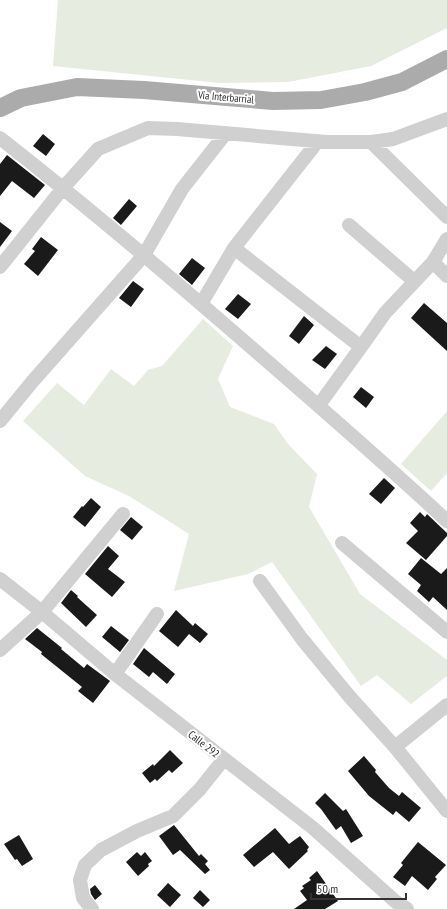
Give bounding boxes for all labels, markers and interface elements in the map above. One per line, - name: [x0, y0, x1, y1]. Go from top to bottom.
- street label: Vía Interbarrial: [196, 87, 255, 106]
- street label: Calle 292: [185, 727, 223, 761]
- scale bar: [311, 875, 406, 901]
- text: 50 m: [317, 881, 338, 896]

